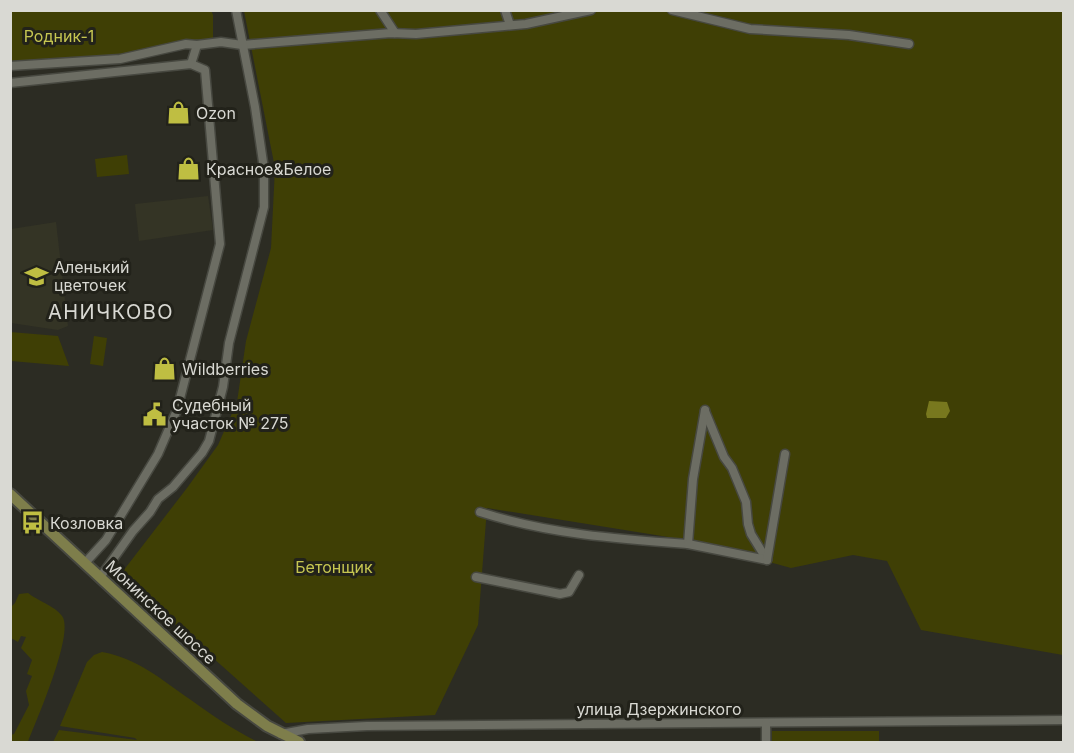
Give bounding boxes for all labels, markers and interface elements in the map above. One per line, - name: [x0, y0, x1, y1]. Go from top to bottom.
- park label: Родник-1: [24, 26, 94, 46]
- shop icon: Ozon: [165, 100, 191, 126]
- place label: Ozon: [196, 103, 236, 123]
- shop icon: Красное&Белое: [175, 156, 201, 182]
- place label: Красное&Белое: [206, 159, 331, 179]
- place label: Аленький цветочек: [54, 257, 130, 295]
- school or university icon: Аленький цветочек: [23, 263, 49, 289]
- district label: АНИЧКОВО: [48, 300, 174, 324]
- shop icon: Wildberries: [151, 356, 177, 382]
- place label: Wildberries: [182, 359, 269, 379]
- place label: Судебный участок № 275: [172, 395, 289, 433]
- public building icon: Судебный участок № 275: [141, 401, 167, 427]
- bus stop icon: Козловка: [19, 510, 45, 536]
- place label: Козловка: [50, 513, 123, 533]
- street label: Монинское шоссе: [102, 556, 220, 668]
- park label: Бетонщик: [295, 557, 373, 577]
- street label: улица Дзержинского: [577, 699, 741, 719]

